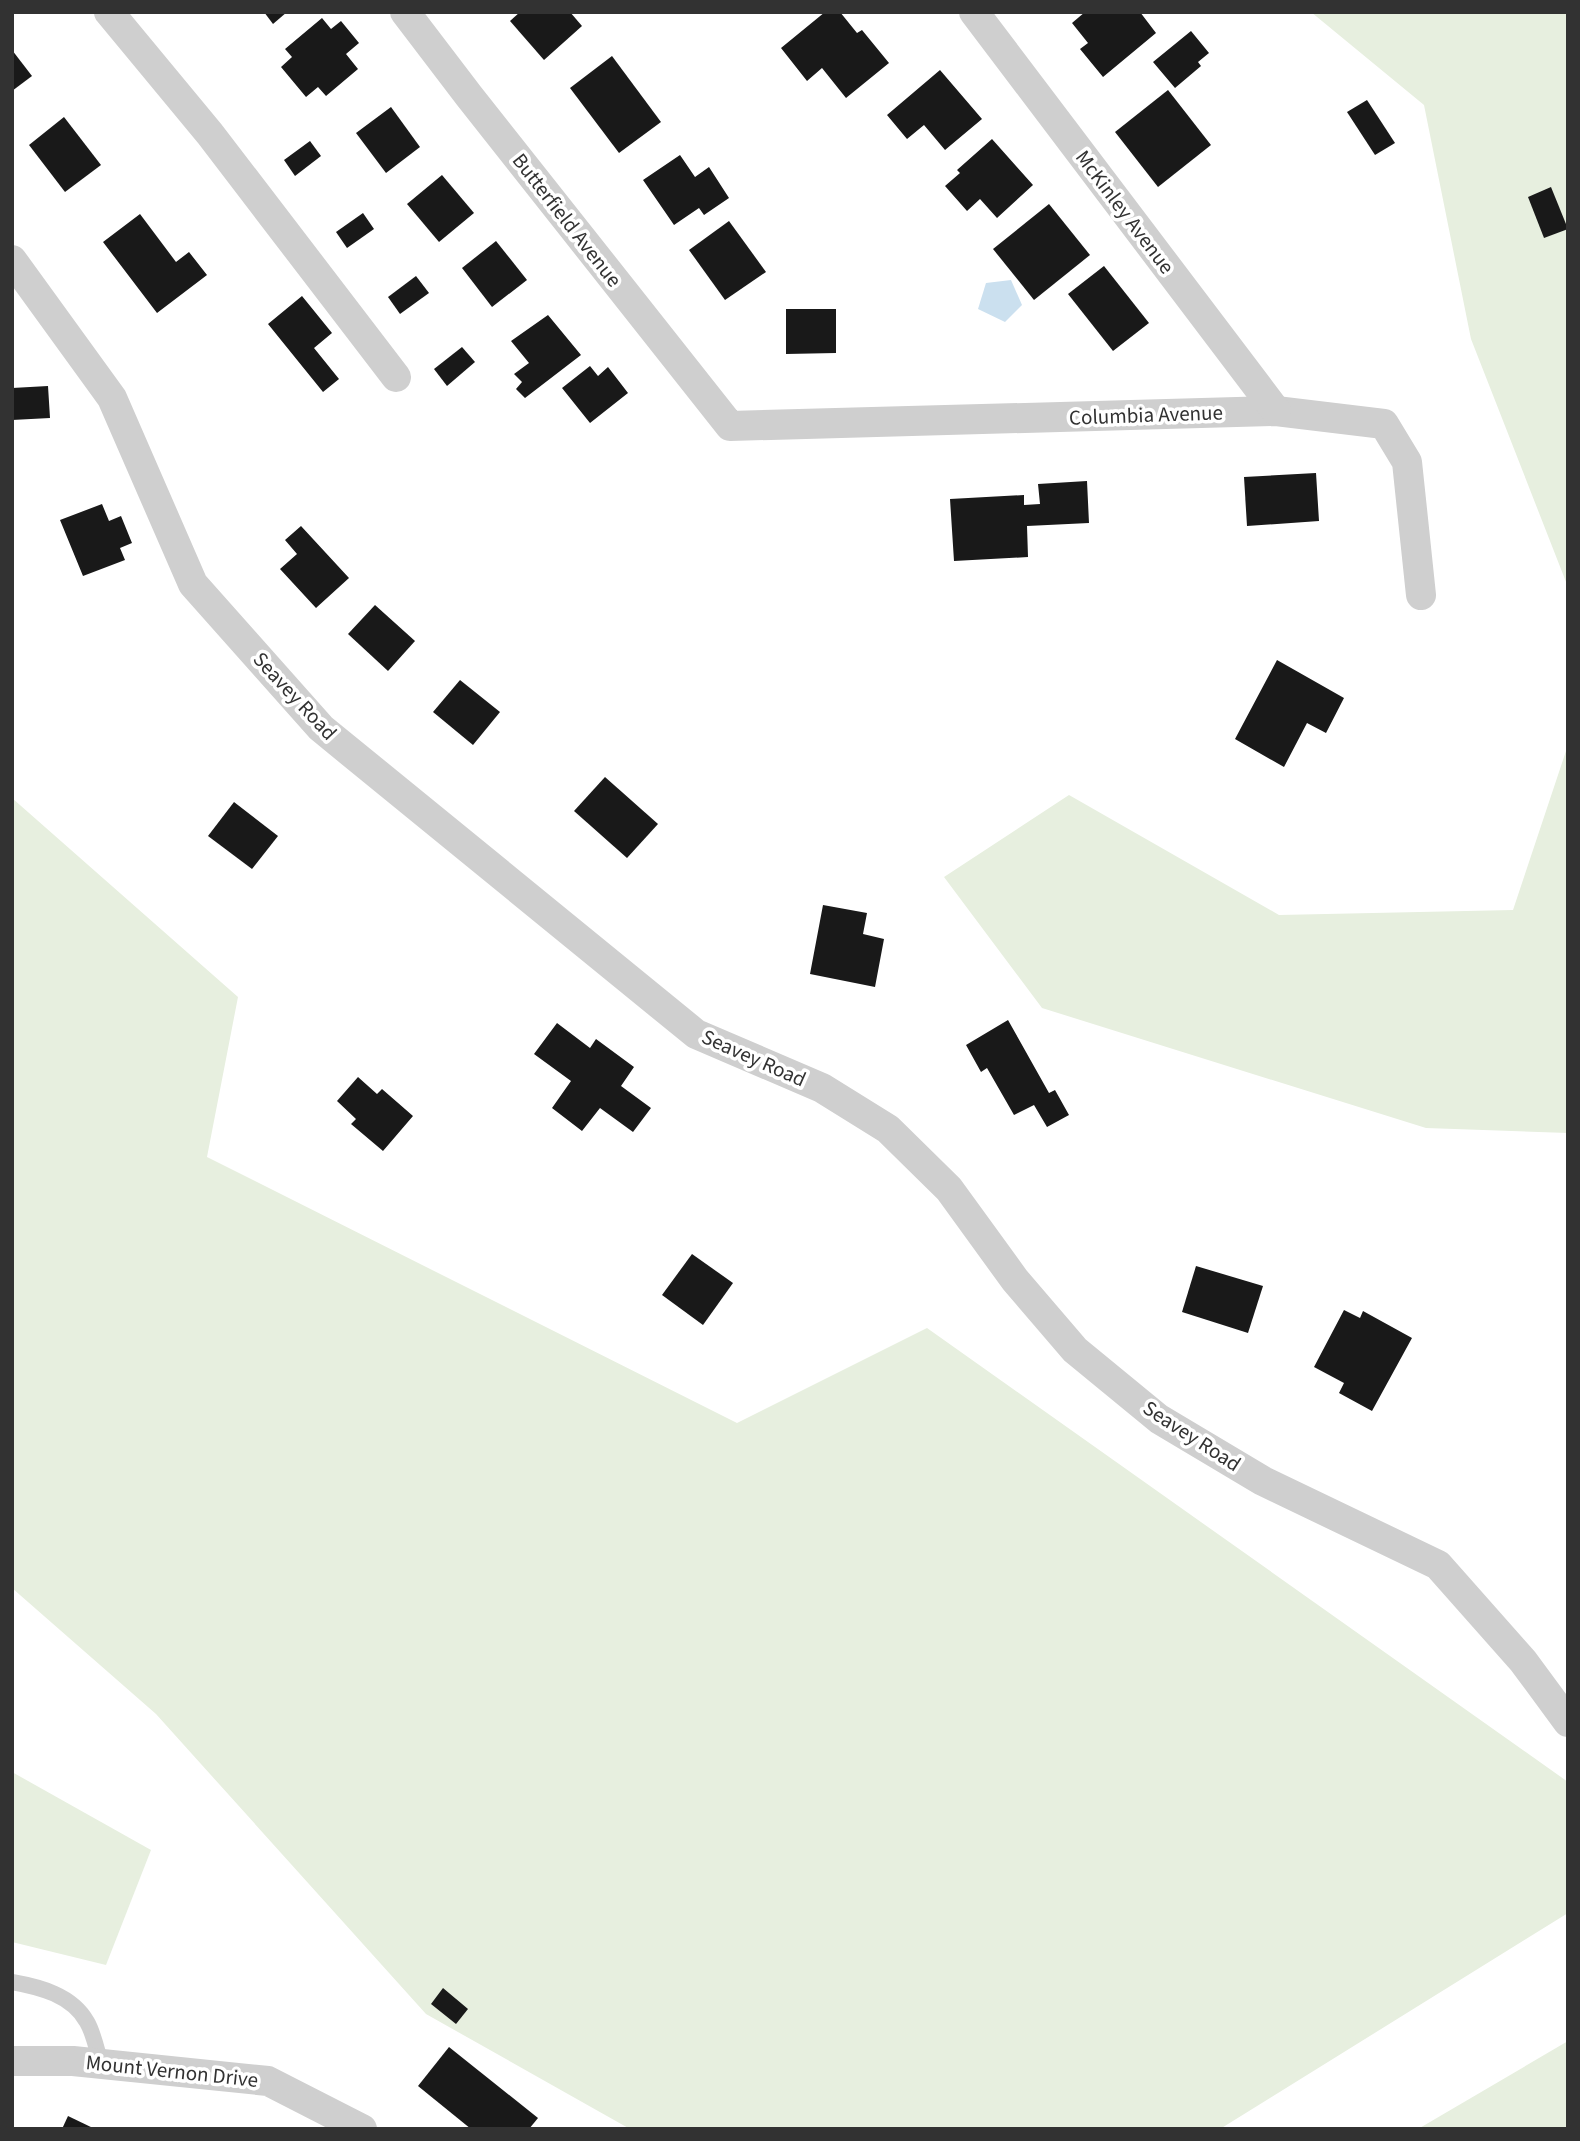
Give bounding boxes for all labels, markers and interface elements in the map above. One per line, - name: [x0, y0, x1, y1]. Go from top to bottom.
- street label: McKinley Avenue: [1068, 144, 1182, 280]
- street label: Butterfield Avenue: [505, 147, 629, 293]
- street label: Columbia Avenue: [1069, 397, 1223, 433]
- street label: Seavey Road: [246, 645, 344, 747]
- street label: Seavey Road: [697, 1022, 811, 1094]
- street label: Seavey Road: [1137, 1393, 1247, 1479]
- street label: Mount Vernon Drive: [84, 2047, 260, 2095]

